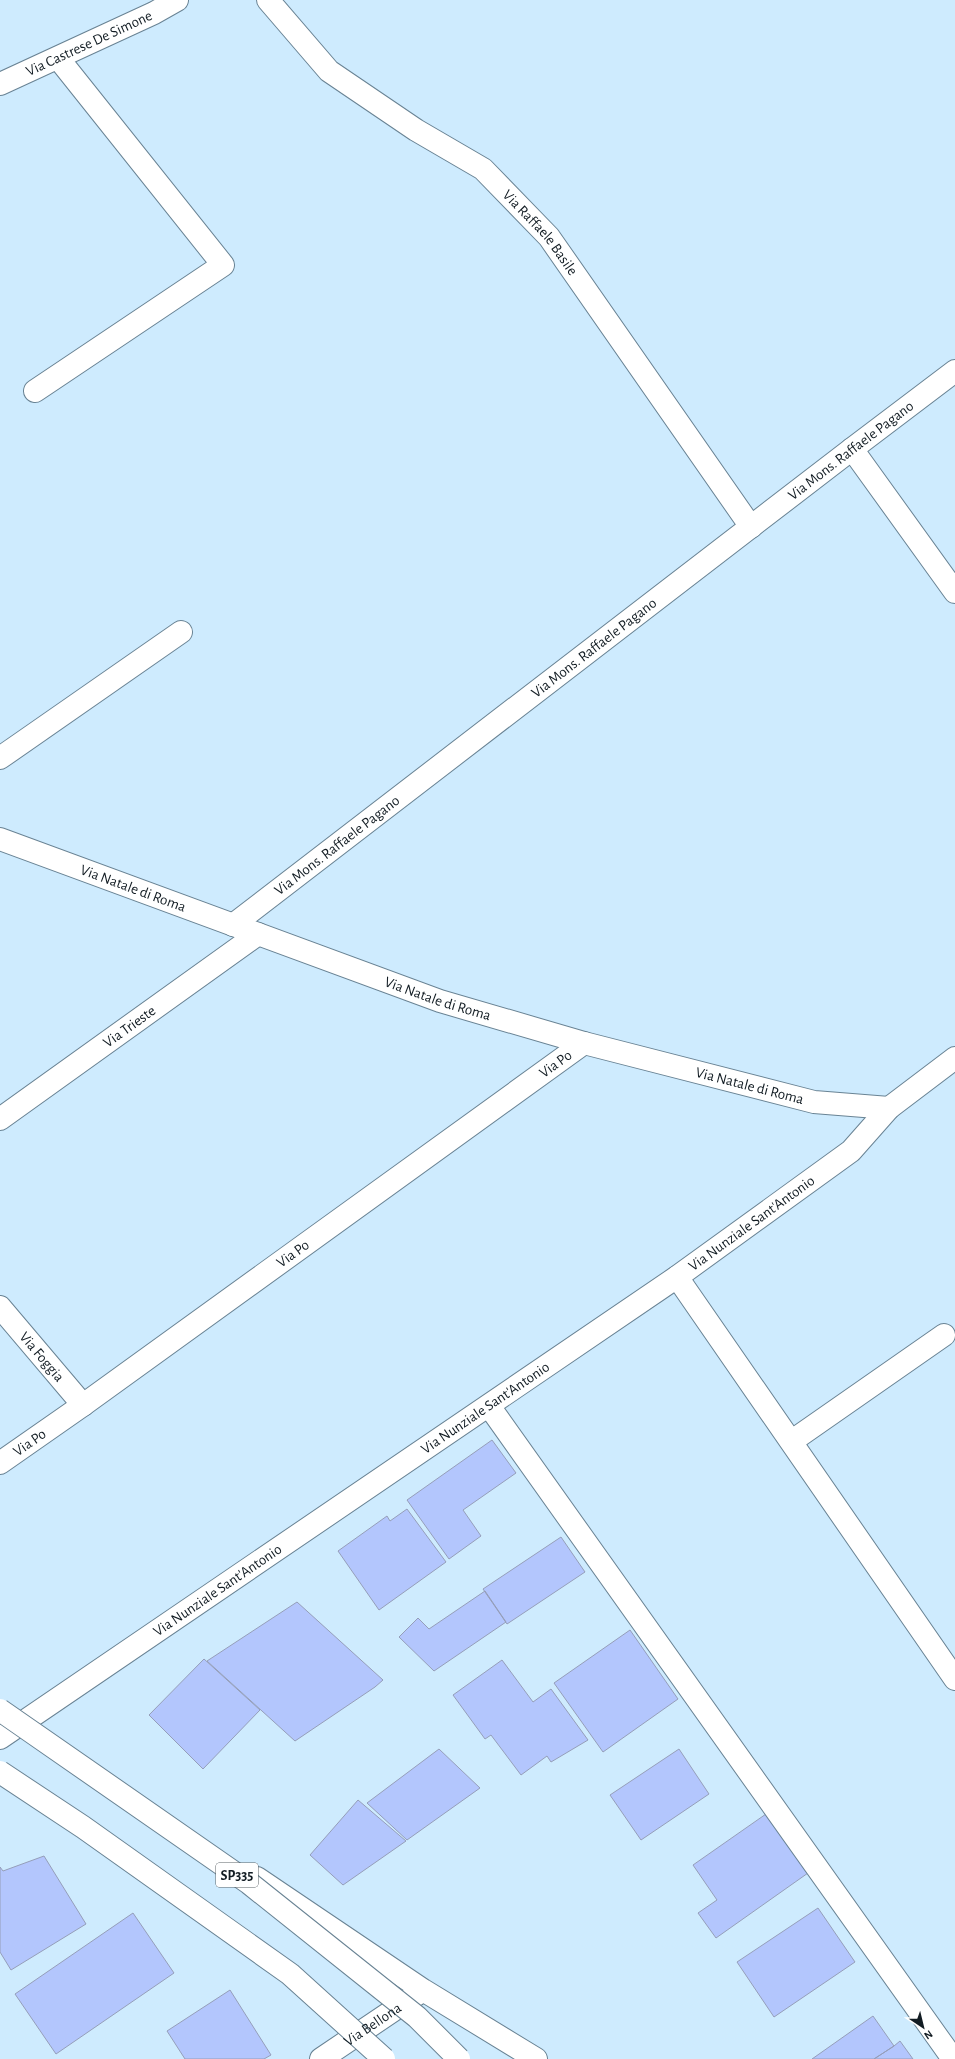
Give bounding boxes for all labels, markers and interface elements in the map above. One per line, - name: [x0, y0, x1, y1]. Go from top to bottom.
- street label: Via Castrese De Simone: [24, 8, 155, 79]
- street label: Via Raffaele Basile: [500, 187, 580, 278]
- street label: Via Mons. Raffaele Pagano: [785, 398, 916, 503]
- street label: Via Mons. Raffaele Pagano: [529, 595, 659, 701]
- street label: Via Mons. Raffaele Pagano: [272, 793, 403, 898]
- street label: Via Natale di Roma: [78, 862, 188, 915]
- street label: Via Natale di Roma: [382, 974, 493, 1023]
- street label: Via Trieste: [101, 1003, 158, 1050]
- street label: Via Po: [537, 1047, 575, 1081]
- street label: Via Natale di Roma: [694, 1065, 805, 1107]
- street label: Via Nunziale Sant'Antonio: [686, 1173, 818, 1274]
- street label: Via Po: [274, 1237, 312, 1271]
- street label: Via Foggia: [16, 1329, 67, 1385]
- street label: Via Nunziale Sant'Antonio: [419, 1359, 552, 1457]
- street label: Via Po: [11, 1426, 49, 1459]
- street label: Via Nunziale Sant'Antonio: [151, 1542, 285, 1639]
- road number: SP335: [216, 1863, 258, 1887]
- street label: Via Bellona: [341, 2000, 404, 2049]
- north arrow: [903, 2007, 943, 2047]
- text: N: [922, 2028, 935, 2041]

